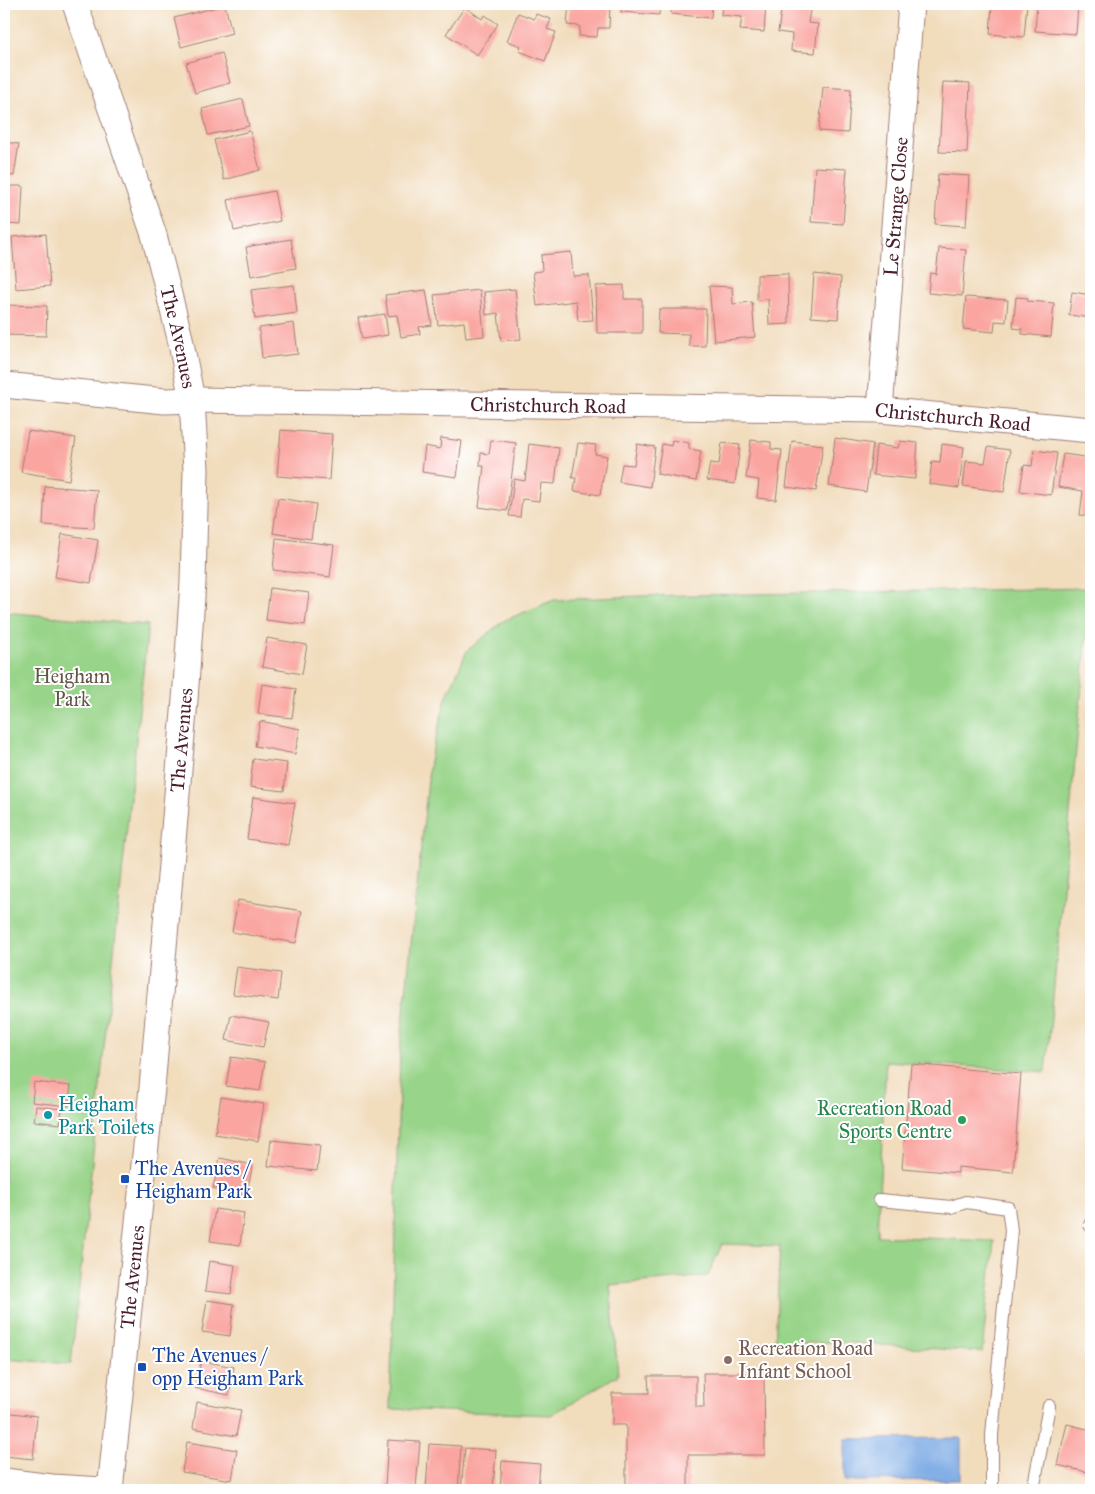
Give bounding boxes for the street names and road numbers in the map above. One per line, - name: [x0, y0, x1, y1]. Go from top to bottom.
- street label: Le Strange Close: [878, 136, 913, 277]
- street label: The Avenues: [155, 283, 201, 390]
- street label: Christchurch Road: [470, 392, 626, 418]
- street label: Christchurch Road: [874, 398, 1032, 436]
- street label: The Avenues: [164, 687, 198, 793]
- street label: The Avenues: [115, 1224, 149, 1330]

